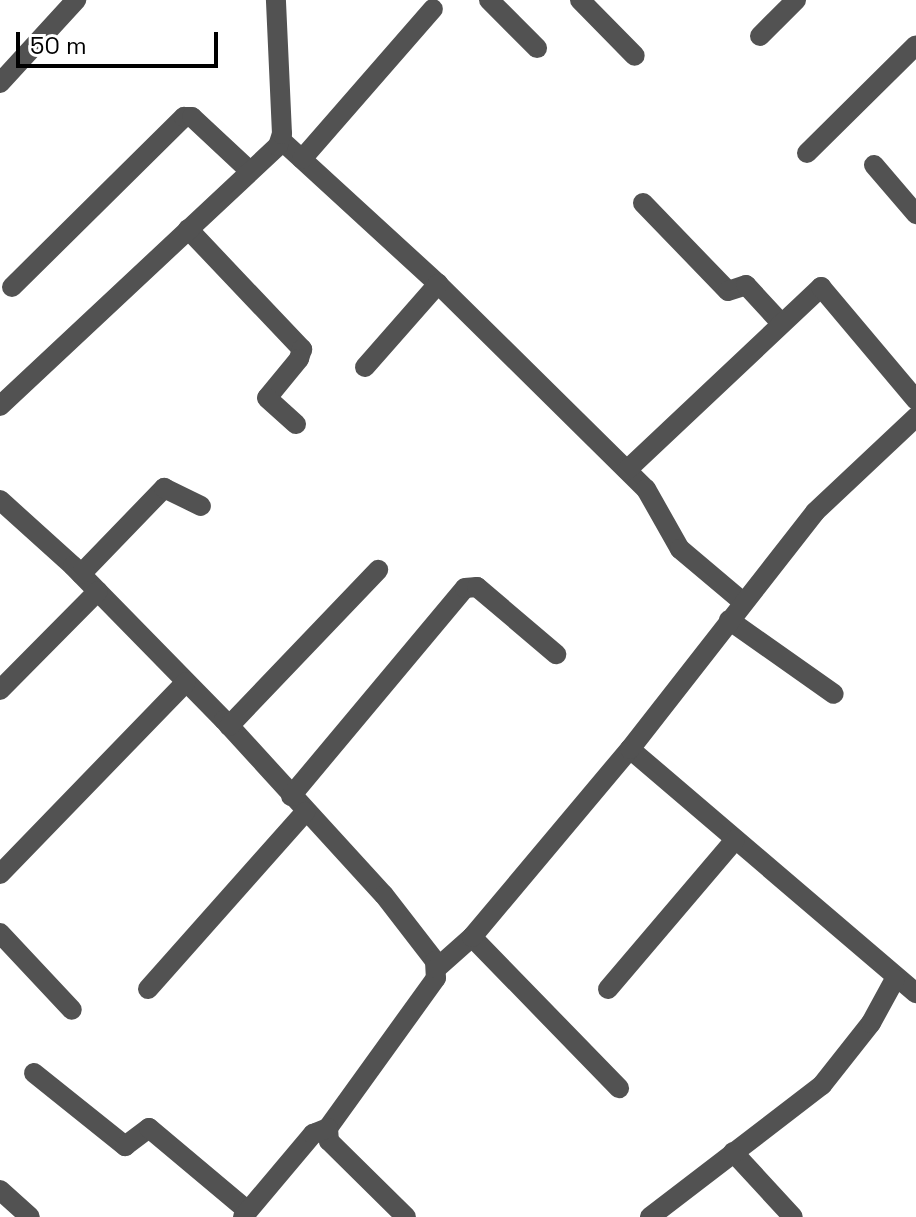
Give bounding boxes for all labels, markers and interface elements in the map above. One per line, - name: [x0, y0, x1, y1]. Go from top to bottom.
- scale bar: [20, 16, 222, 66]
- text: 50 m: [30, 30, 87, 61]

